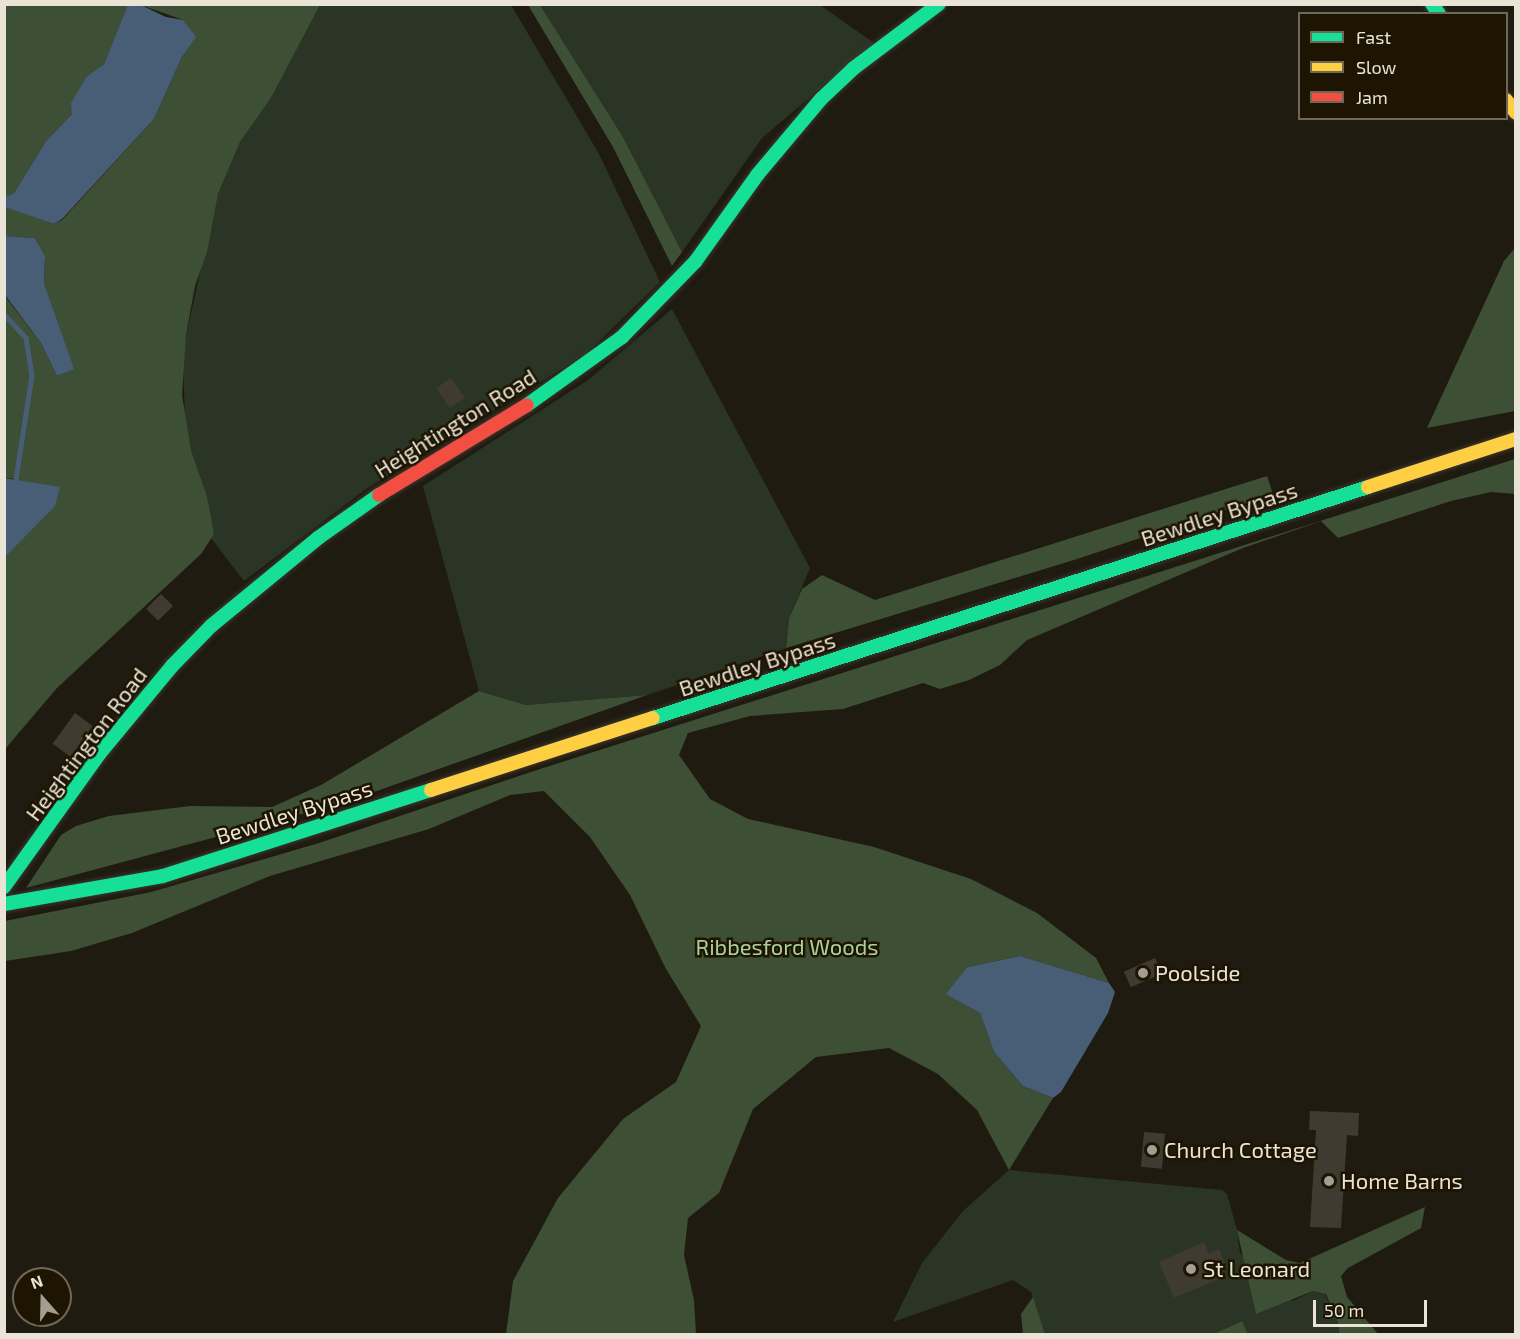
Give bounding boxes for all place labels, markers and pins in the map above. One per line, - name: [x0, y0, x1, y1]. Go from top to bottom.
- place label: Poolside: [1155, 960, 1240, 986]
- marker: Poolside: [1136, 966, 1150, 980]
- place label: Church Cottage: [1164, 1137, 1317, 1163]
- marker: Church Cottage: [1145, 1143, 1159, 1157]
- place label: Home Barns: [1341, 1168, 1463, 1194]
- marker: Home Barns: [1322, 1174, 1336, 1188]
- place label: St Leonard: [1203, 1256, 1310, 1282]
- marker: St Leonard: [1184, 1262, 1198, 1276]

